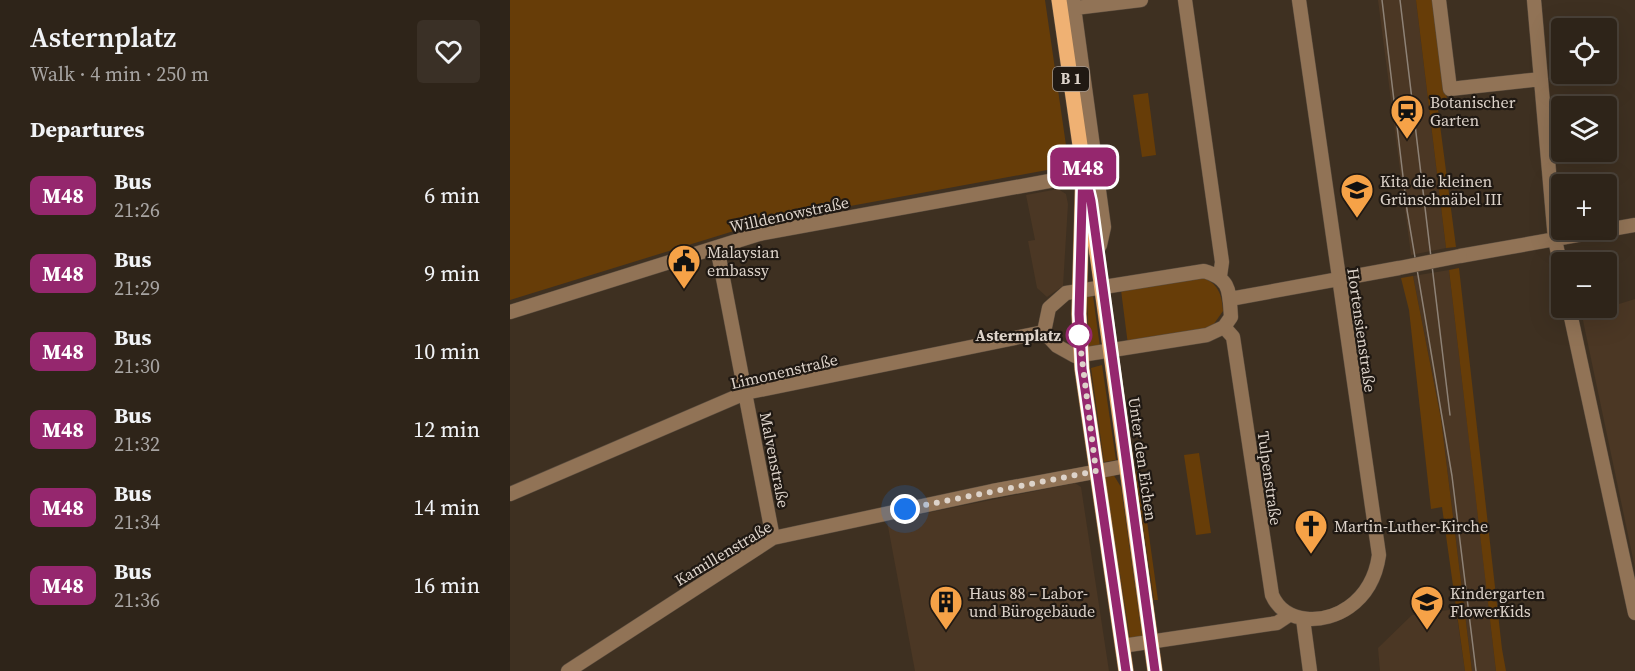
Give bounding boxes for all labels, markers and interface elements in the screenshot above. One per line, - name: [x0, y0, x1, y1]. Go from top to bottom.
- text: Asternplatz: [30, 18, 176, 56]
- map controls: [1551, 18, 1617, 318]
- button: locate: [1551, 18, 1617, 84]
- button: heart: [417, 20, 480, 83]
- text: Walk · 4 min · 250 m: [30, 60, 209, 88]
- road number: B 1: [1053, 67, 1089, 91]
- place label: Botanischer Garten: [1430, 91, 1516, 131]
- station icon: Botanischer Garten: [1389, 93, 1425, 140]
- button: layers: [1551, 96, 1617, 162]
- text: Departures: [30, 114, 144, 144]
- line badge: M48: [1048, 148, 1118, 186]
- text: M48: [1062, 153, 1104, 182]
- text: Bus: [114, 166, 151, 196]
- place label: Kita die kleinen Grünschnäbel III: [1380, 170, 1502, 210]
- school or university icon: Kita die kleinen Grünschnäbel III: [1339, 172, 1375, 219]
- button: +: [1551, 174, 1617, 240]
- text: 6 min: [424, 180, 480, 210]
- text: M48: [42, 181, 84, 210]
- street label: Willdenowstraße: [727, 191, 851, 237]
- text: 21:26: [114, 196, 160, 224]
- place label: Malaysian embassy: [707, 241, 780, 281]
- public building icon: Malaysian embassy: [666, 243, 702, 290]
- text: Bus: [114, 244, 151, 274]
- button: −: [1551, 252, 1617, 318]
- text: 9 min: [424, 258, 480, 288]
- text: M48: [42, 259, 84, 288]
- street label: Hortensienstraße: [1342, 266, 1382, 394]
- text: 21:29: [114, 274, 160, 302]
- text: Bus: [114, 322, 151, 352]
- marker: Asternplatz: [1066, 322, 1092, 348]
- place label: Asternplatz: [975, 324, 1062, 346]
- text: 10 min: [413, 336, 480, 366]
- text: M48: [42, 337, 84, 366]
- street label: Limonenstraße: [728, 348, 840, 394]
- text: 21:30: [114, 352, 160, 380]
- street label: Unter den Eichen: [1123, 396, 1163, 523]
- text: Bus: [114, 400, 151, 430]
- street label: Malvenstraße: [755, 410, 795, 510]
- text: 12 min: [413, 414, 480, 444]
- text: M48: [42, 415, 84, 444]
- text: 21:32: [114, 430, 160, 458]
- street label: Tulpenstraße: [1253, 430, 1287, 526]
- text: Bus: [114, 478, 151, 508]
- text: 14 min: [413, 492, 480, 522]
- text: M48: [42, 493, 84, 522]
- your location: [890, 494, 920, 524]
- text: 21:34: [114, 508, 160, 536]
- church icon: Martin-Luther-Kirche: [1293, 508, 1329, 555]
- street label: Kamillenstraße: [670, 515, 776, 591]
- place label: Martin-Luther-Kirche: [1334, 515, 1488, 537]
- text: Bus: [114, 556, 151, 586]
- text: 16 min: [413, 570, 480, 600]
- text: M48: [42, 571, 84, 600]
- place label: Haus 88 – Labor- und Bürogebäude: [969, 582, 1095, 622]
- place label: Kindergarten FlowerKids: [1450, 582, 1545, 622]
- building icon: Haus 88 – Labor- und Bürogebäude: [928, 584, 964, 631]
- school or university icon: Kindergarten FlowerKids: [1409, 584, 1445, 631]
- text: 21:36: [114, 586, 160, 614]

